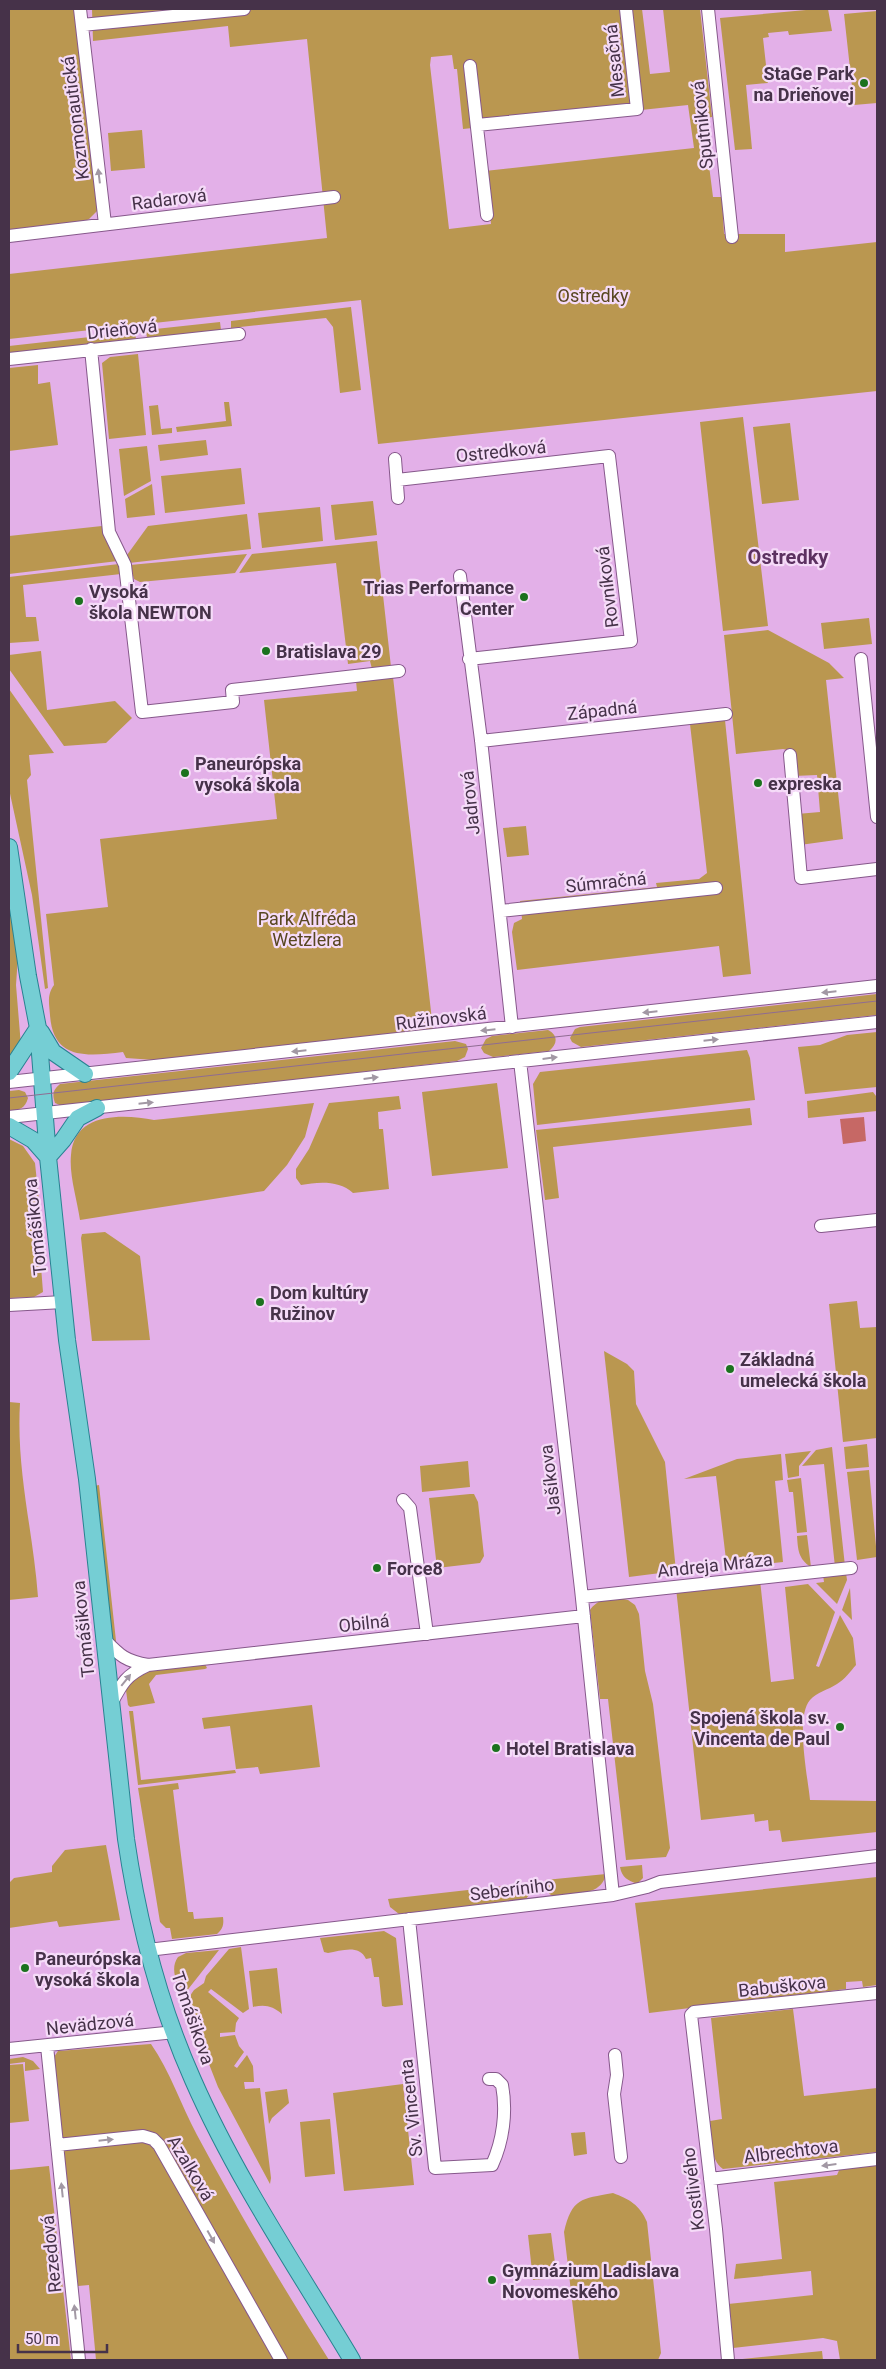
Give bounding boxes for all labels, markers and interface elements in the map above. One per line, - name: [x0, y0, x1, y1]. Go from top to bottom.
- street label: Mesačná: [600, 23, 628, 99]
- street label: Kozmonautická: [57, 55, 93, 181]
- place label: StaGe Park na Drieňovej: [754, 63, 854, 105]
- marker: StaGe Park na Drieňovej: [858, 77, 870, 89]
- street label: Sputniková: [687, 80, 717, 170]
- one-way arrow: [95, 167, 103, 183]
- street label: Radarová: [130, 184, 208, 214]
- park label: Ostredky: [558, 285, 629, 306]
- street label: Drieňová: [86, 315, 158, 343]
- street label: Ostredková: [455, 436, 547, 466]
- street label: Rovníková: [592, 545, 622, 629]
- district label: Ostredky: [748, 545, 829, 569]
- place label: Trias Performance Center: [363, 577, 514, 619]
- place label: Vysoká škola NEWTON: [89, 581, 212, 623]
- marker: Trias Performance Center: [518, 591, 530, 603]
- marker: Vysoká škola NEWTON: [73, 595, 85, 607]
- place label: Bratislava 29: [276, 641, 382, 662]
- marker: Bratislava 29: [260, 645, 272, 657]
- street label: Západná: [566, 696, 638, 724]
- place label: Рaneurópska vysoká škola: [195, 753, 302, 795]
- marker: Рaneurópska vysoká škola: [179, 767, 191, 779]
- street label: Jadrová: [456, 770, 484, 836]
- place label: expreska: [768, 773, 842, 794]
- marker: expreska: [752, 777, 764, 789]
- street label: Súmračná: [565, 867, 647, 897]
- park label: Park Alfréda Wetzlera: [258, 908, 356, 950]
- one-way arrow: [820, 988, 836, 996]
- street label: Ružinovská: [394, 1002, 488, 1034]
- one-way arrow: [642, 1008, 658, 1016]
- one-way arrow: [480, 1026, 496, 1034]
- one-way arrow: [703, 1036, 719, 1044]
- one-way arrow: [290, 1047, 306, 1055]
- one-way arrow: [542, 1054, 558, 1062]
- one-way arrow: [363, 1074, 379, 1082]
- one-way arrow: [138, 1098, 154, 1106]
- street label: Tomášikova: [19, 1178, 51, 1276]
- place label: Dom kultúry Ružinov: [270, 1282, 369, 1324]
- marker: Dom kultúry Ružinov: [254, 1296, 266, 1308]
- place label: Základná umelecká škola: [740, 1349, 867, 1391]
- marker: Základná umelecká škola: [724, 1363, 736, 1375]
- street label: Jašíkova: [535, 1443, 565, 1517]
- street label: Andreja Mráza: [656, 1549, 774, 1581]
- place label: Force8: [387, 1558, 443, 1579]
- marker: Force8: [371, 1562, 383, 1574]
- street label: Tomášikova: [67, 1580, 99, 1678]
- street label: Obilná: [338, 1610, 390, 1636]
- one-way arrow: [120, 1674, 131, 1687]
- place label: Spojená škola sv. Vincenta de Paul: [690, 1707, 830, 1749]
- marker: Spojená škola sv. Vincenta de Paul: [834, 1721, 846, 1733]
- place label: Hotel Bratislava: [506, 1738, 635, 1759]
- marker: Hotel Bratislava: [490, 1742, 502, 1754]
- street label: Seberíniho: [469, 1873, 555, 1905]
- place label: Paneurópska vysoká škola: [35, 1948, 141, 1990]
- marker: Paneurópska vysoká škola: [19, 1962, 31, 1974]
- street label: Tomášikova: [167, 1969, 219, 2067]
- street label: Babuškova: [737, 1971, 827, 2001]
- street label: Nevädzová: [45, 2009, 135, 2039]
- street label: Sv. Vincenta: [395, 2058, 427, 2158]
- street label: Azalková: [163, 2131, 219, 2205]
- street label: Albrechtova: [742, 2135, 840, 2167]
- one-way arrow: [98, 2136, 114, 2144]
- street label: Kostlivého: [677, 2146, 709, 2232]
- one-way arrow: [821, 2161, 837, 2169]
- one-way arrow: [58, 2181, 66, 2197]
- street label: Rezedová: [36, 2214, 66, 2294]
- one-way arrow: [207, 2231, 216, 2244]
- place label: Gymnázium Ladislava Novomeského: [502, 2260, 679, 2302]
- marker: Gymnázium Ladislava Novomeského: [486, 2274, 498, 2286]
- one-way arrow: [70, 2303, 78, 2319]
- scale bar: [18, 2322, 106, 2354]
- text: 50 m: [25, 2330, 59, 2348]

